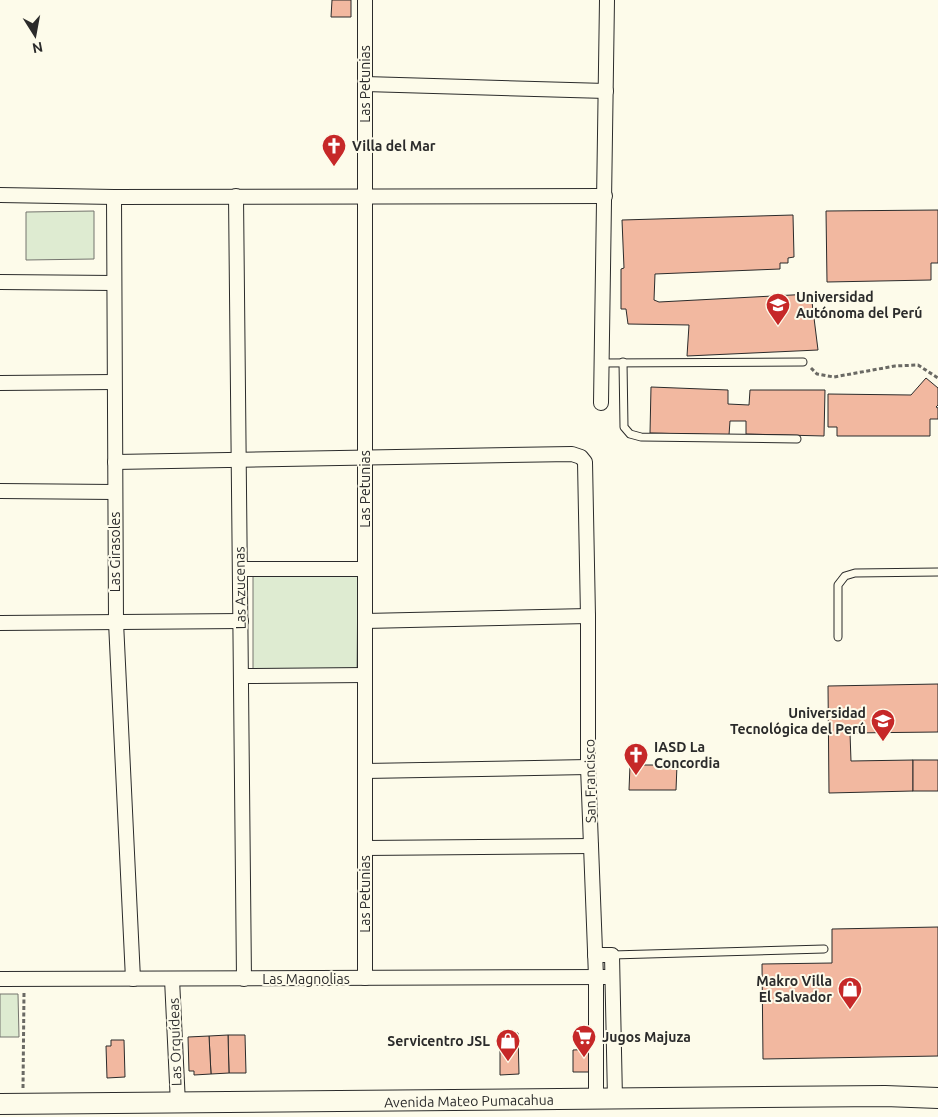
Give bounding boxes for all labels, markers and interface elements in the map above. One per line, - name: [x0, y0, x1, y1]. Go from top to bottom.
- north arrow: [10, 10, 60, 60]
- text: N: [31, 39, 44, 57]
- street label: Las Petunias: [357, 45, 373, 123]
- church icon: Villa del Mar: [321, 133, 347, 167]
- place label: Villa del Mar: [352, 138, 436, 154]
- place label: Universidad Autónoma del Perú: [796, 289, 923, 321]
- school or university icon: Universidad Autónoma del Perú: [765, 292, 791, 326]
- street label: Las Petunias: [357, 450, 373, 528]
- street label: Las Girasoles: [107, 512, 123, 592]
- street label: Las Azucenas: [231, 546, 249, 630]
- place label: Universidad Tecnológica del Perú: [730, 705, 866, 737]
- school or university icon: Universidad Tecnológica del Perú: [870, 708, 896, 742]
- street label: San Francisco: [581, 739, 599, 823]
- place label: IASD La Concordia: [654, 739, 720, 771]
- church icon: IASD La Concordia: [623, 742, 649, 776]
- street label: Las Petunias: [357, 855, 373, 933]
- street label: Las Magnolias: [262, 971, 350, 987]
- place label: Makro Villa El Salvador: [756, 973, 832, 1005]
- shop icon: Makro Villa El Salvador: [837, 976, 863, 1010]
- street label: Las Orquídeas: [165, 997, 185, 1087]
- supermarket icon: Jugos Majuza: [571, 1024, 597, 1058]
- shop icon: Servicentro JSL: [495, 1028, 521, 1062]
- place label: Jugos Majuza: [602, 1029, 691, 1045]
- place label: Servicentro JSL: [387, 1033, 490, 1049]
- street label: Avenida Mateo Pumacahua: [384, 1092, 554, 1110]

